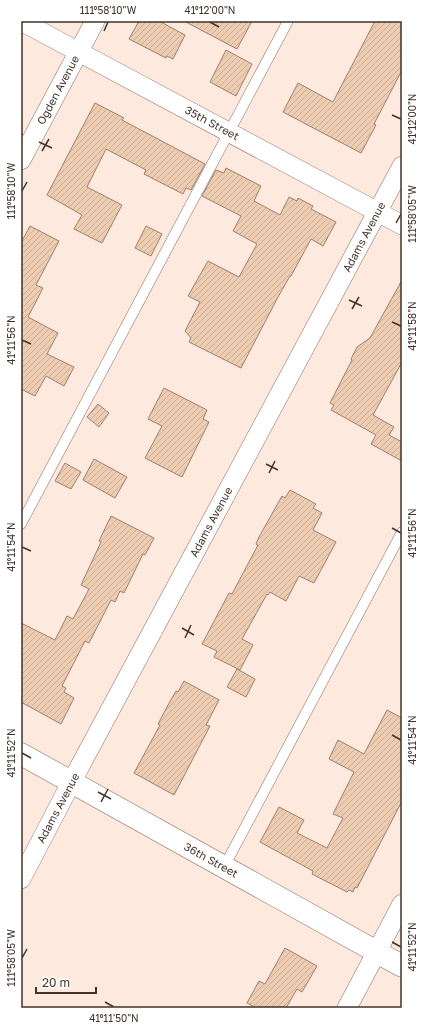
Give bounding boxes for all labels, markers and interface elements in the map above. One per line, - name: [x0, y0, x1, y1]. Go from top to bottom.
- text: 111°58'10"W: [80, 4, 137, 16]
- text: 41°12'00"N: [185, 4, 235, 16]
- street label: Ogden Avenue: [34, 53, 81, 127]
- text: 41°12'00"N: [406, 94, 418, 144]
- street label: 35th Street: [183, 103, 241, 142]
- text: 111°58'10"W: [5, 162, 17, 219]
- text: 111°58'05"W: [406, 185, 418, 243]
- street label: Adams Avenue: [340, 200, 387, 274]
- text: 41°11'58"N: [406, 301, 418, 351]
- text: 41°11'56"N: [5, 315, 17, 365]
- street label: Adams Avenue: [187, 485, 234, 559]
- text: 41°11'56"N: [406, 508, 418, 558]
- text: 41°11'54"N: [5, 522, 17, 572]
- text: 41°11'54"N: [406, 715, 418, 765]
- text: 41°11'52"N: [5, 728, 17, 778]
- street label: Adams Avenue: [34, 771, 81, 845]
- street label: 36th Street: [182, 839, 240, 880]
- text: 41°11'52"N: [406, 922, 418, 972]
- text: 111°58'05"W: [5, 929, 17, 987]
- scale bar: [36, 969, 96, 995]
- text: 20 m: [42, 975, 70, 990]
- text: 41°11'50"N: [89, 1012, 139, 1024]

